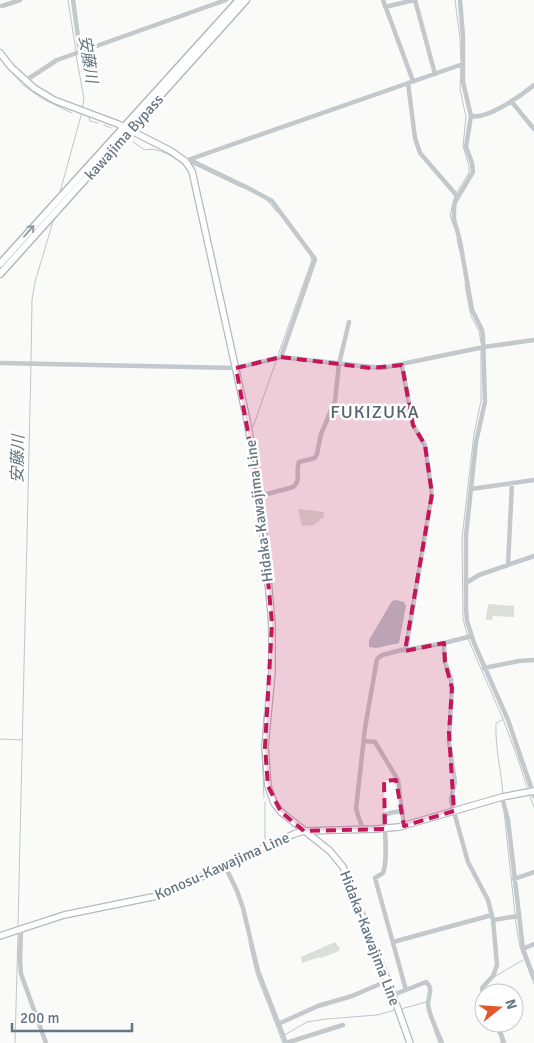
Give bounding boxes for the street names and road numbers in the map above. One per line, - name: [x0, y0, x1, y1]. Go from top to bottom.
- street label: kawajima Bypass: [81, 90, 167, 184]
- street label: Hidaka-Kawajima Line: [241, 439, 277, 583]
- street label: Konosu-Kawajima Line: [152, 828, 292, 904]
- street label: Hidaka-Kawajima Line: [336, 868, 404, 1008]

